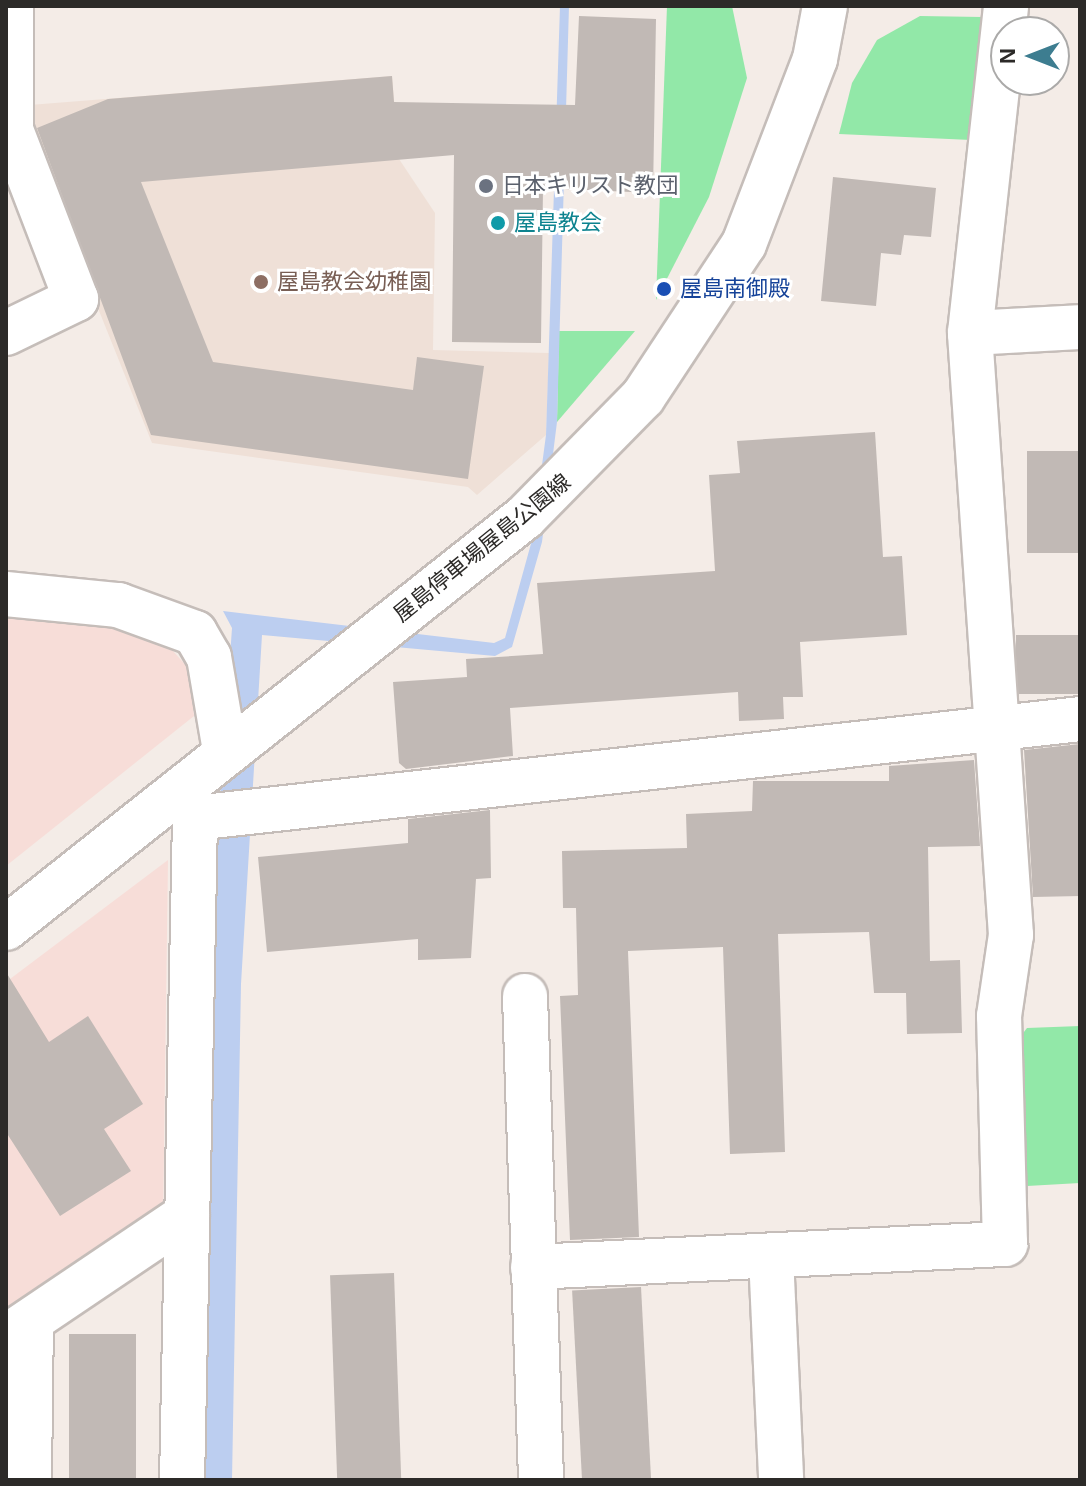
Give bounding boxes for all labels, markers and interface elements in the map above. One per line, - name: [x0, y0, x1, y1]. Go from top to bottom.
- north arrow: [990, 16, 1070, 96]
- text: N: [995, 48, 1020, 64]
- place label: 日本キリスト教団: [502, 173, 678, 199]
- marker: 日本キリスト教団: [477, 177, 495, 195]
- place label: 屋島教会: [514, 210, 602, 236]
- marker: 屋島教会: [489, 214, 507, 232]
- place label: 屋島教会幼稚園: [277, 269, 431, 295]
- marker: 屋島教会幼稚園: [252, 273, 270, 291]
- place label: 屋島南御殿: [680, 276, 790, 302]
- marker: 屋島南御殿: [655, 280, 673, 298]
- street label: 屋島停車場屋島公園線: [388, 469, 576, 627]

